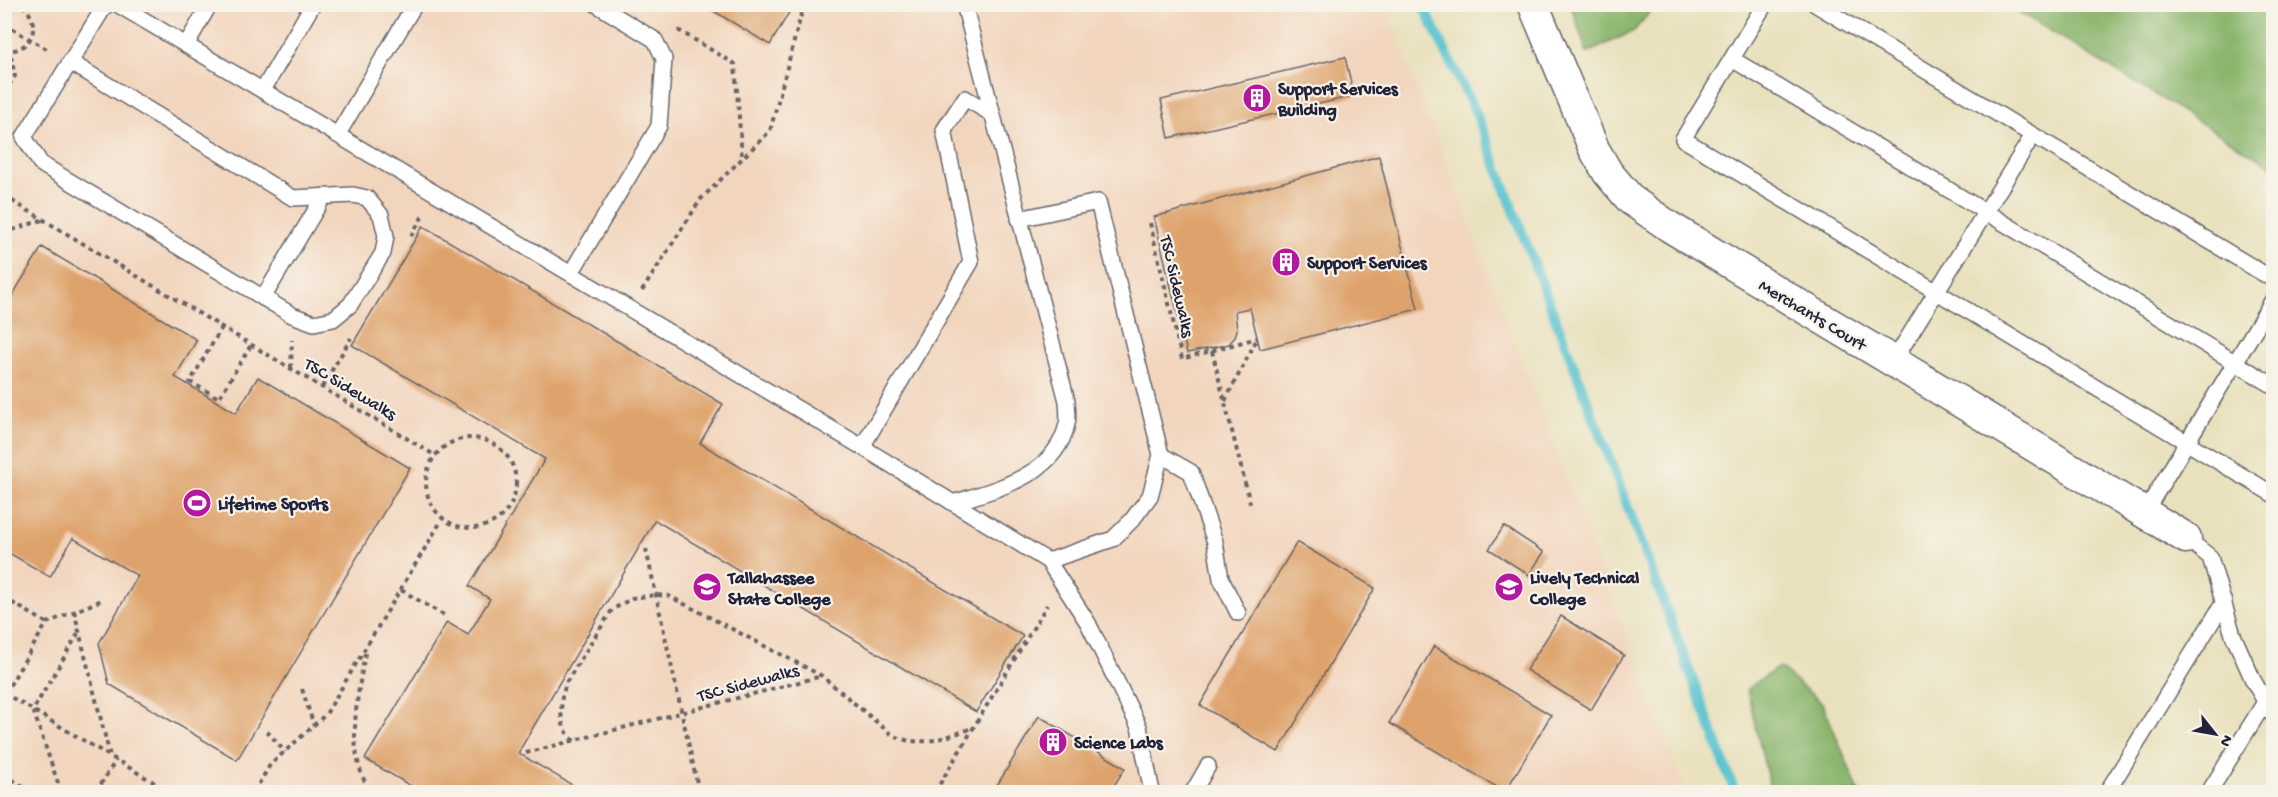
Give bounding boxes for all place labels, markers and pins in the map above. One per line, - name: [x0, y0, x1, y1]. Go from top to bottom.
- place label: Support Services Building: [1277, 80, 1399, 122]
- building icon: Support Services Building: [1241, 82, 1273, 114]
- building icon: Support Services: [1270, 246, 1302, 278]
- place label: Support Services: [1307, 254, 1428, 275]
- sports icon: Lifetime Sports: [181, 487, 213, 519]
- place label: Lifetime Sports: [218, 495, 329, 516]
- place label: Tallahassee State College: [726, 569, 831, 611]
- place label: Lively Technical College: [1529, 569, 1639, 611]
- school or university icon: Tallahassee State College: [691, 571, 723, 603]
- school or university icon: Lively Technical College: [1493, 571, 1525, 603]
- building icon: Science Labs: [1037, 726, 1069, 758]
- place label: Science Labs: [1074, 734, 1164, 755]

